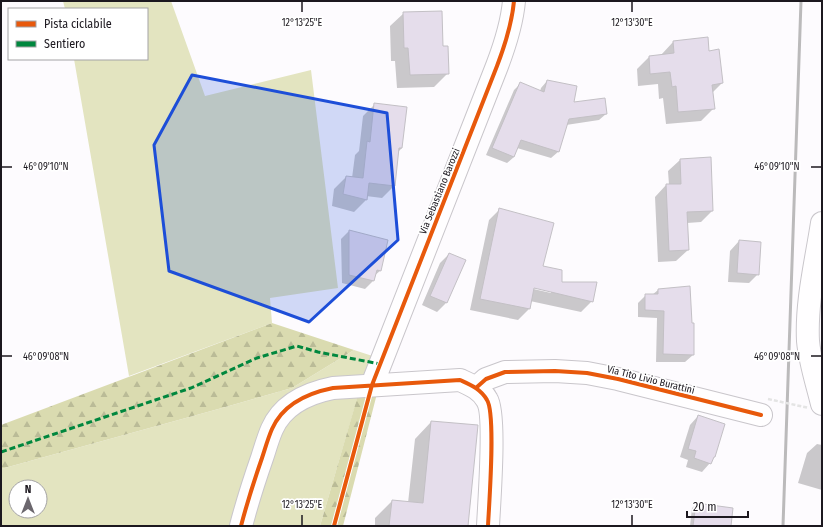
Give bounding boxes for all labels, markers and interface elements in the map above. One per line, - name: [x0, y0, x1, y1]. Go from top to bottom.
- legend: [8, 8, 148, 60]
- text: Pista ciclabile: [44, 17, 112, 31]
- text: 12°13'25"E: [282, 17, 323, 29]
- text: 12°13'30"E: [611, 17, 653, 29]
- text: Sentiero: [44, 37, 85, 51]
- street label: Via Sebastiano Barozzi: [417, 147, 463, 236]
- text: 46°09'10"N: [23, 161, 69, 173]
- text: 46°09'10"N: [754, 161, 800, 173]
- text: 46°09'08"N: [23, 351, 69, 363]
- text: 46°09'08"N: [754, 351, 800, 363]
- street label: Via Tito Livio Burattini: [606, 363, 696, 397]
- north arrow: [8, 479, 48, 519]
- text: N: [25, 483, 31, 496]
- scale bar: [687, 493, 748, 519]
- text: 12°13'25"E: [282, 499, 323, 511]
- text: 12°13'30"E: [611, 499, 653, 511]
- text: 20 m: [693, 500, 717, 514]

